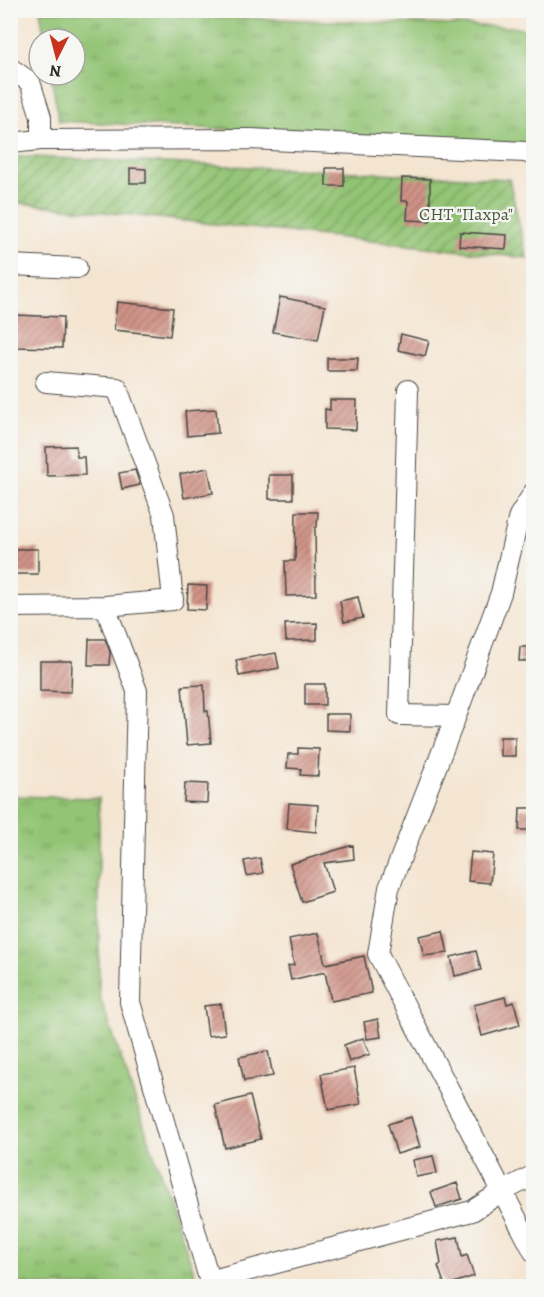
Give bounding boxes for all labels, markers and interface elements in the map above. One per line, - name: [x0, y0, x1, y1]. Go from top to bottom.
- north arrow: [27, 27, 87, 87]
- text: N: [48, 59, 62, 82]
- park label: СНТ "Пахра": [419, 202, 513, 226]

